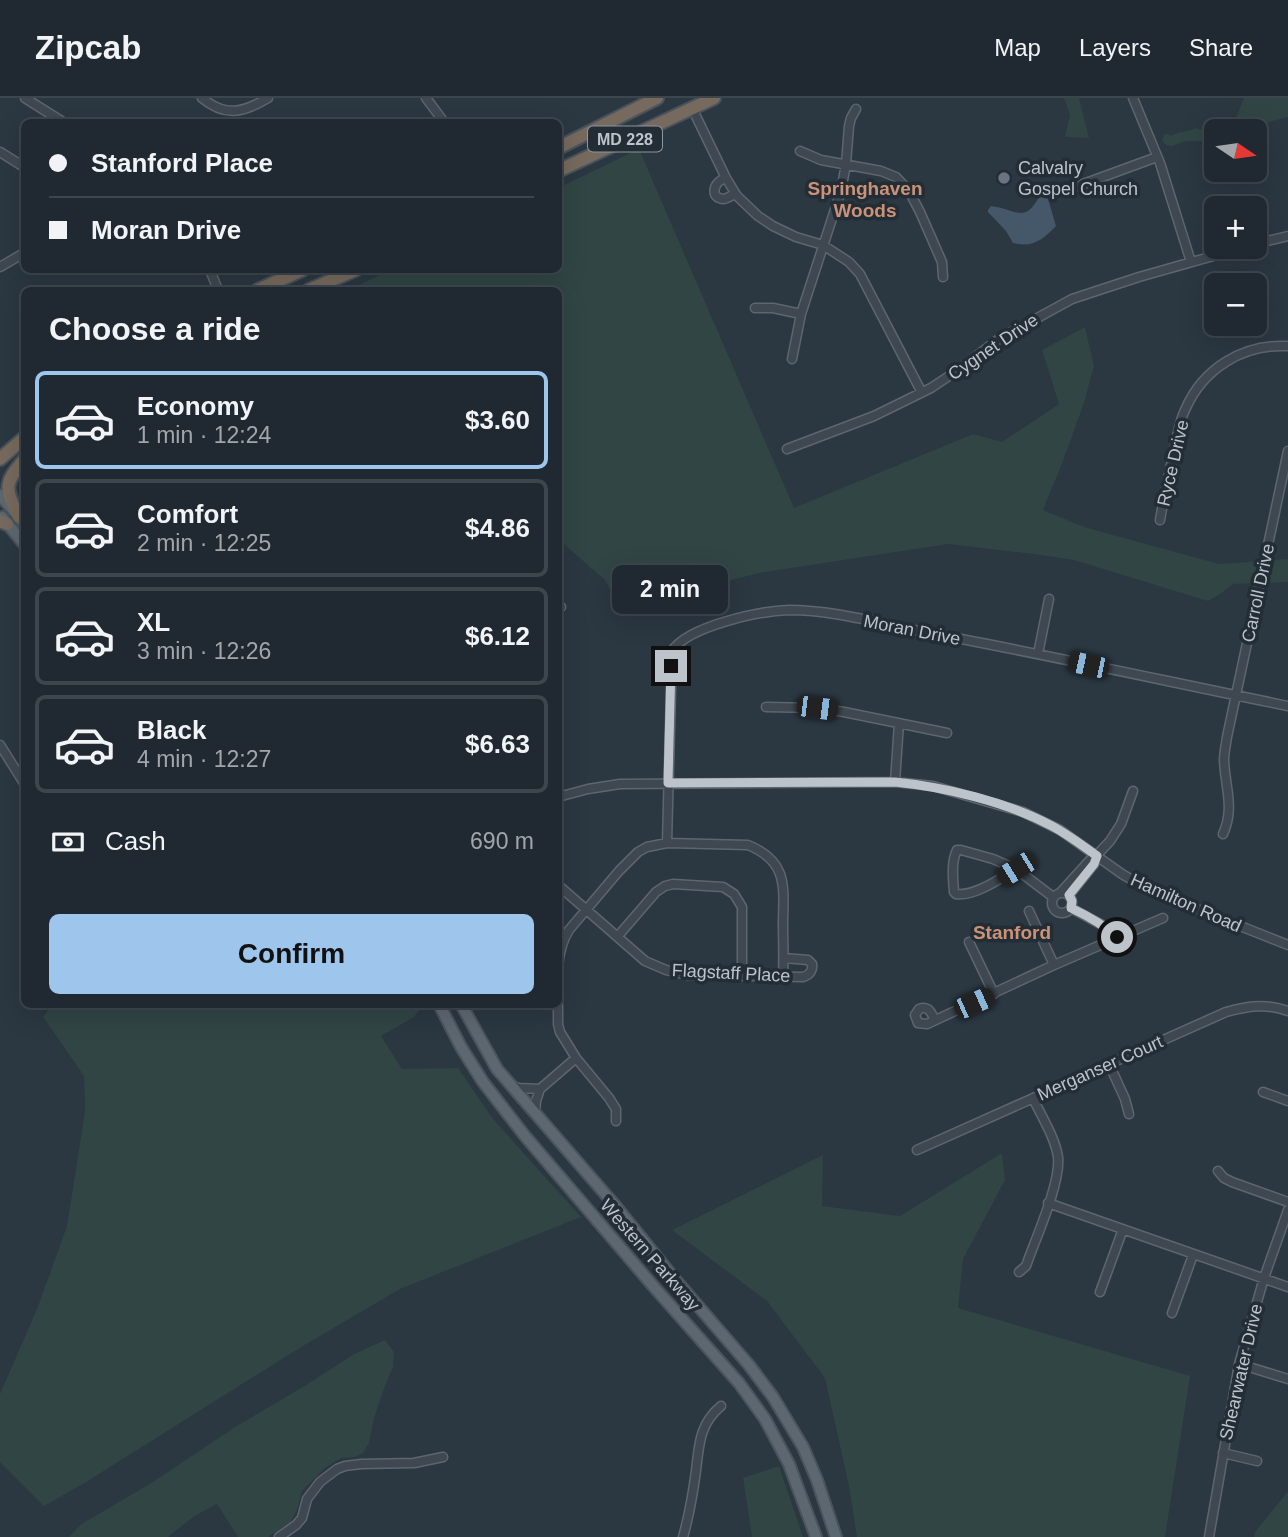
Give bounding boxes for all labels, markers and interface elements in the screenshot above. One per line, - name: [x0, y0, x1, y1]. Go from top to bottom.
- text: Zipcab: [35, 29, 141, 66]
- text: Map: [994, 34, 1041, 61]
- text: Layers: [1079, 34, 1151, 61]
- text: Share: [1189, 34, 1253, 61]
- north arrow: [1204, 119, 1267, 182]
- map controls: [1204, 119, 1267, 336]
- road number: MD 228: [588, 126, 662, 152]
- text: Stanford Place: [91, 148, 273, 178]
- place label: Calvalry Gospel Church: [1018, 158, 1138, 199]
- marker: Calvalry Gospel Church: [996, 170, 1012, 186]
- district label: Springhaven Woods: [807, 178, 923, 221]
- button: +: [1204, 196, 1267, 259]
- text: Moran Drive: [91, 215, 241, 245]
- button: −: [1204, 273, 1267, 336]
- street label: Cygnet Drive: [944, 310, 1042, 384]
- text: Choose a ride: [49, 311, 261, 347]
- icon: car: [53, 389, 116, 452]
- text: Economy: [137, 391, 254, 421]
- text: $3.60: [465, 405, 530, 435]
- street label: Ryce Drive: [1153, 418, 1193, 508]
- text: 1 min · 12:24: [137, 422, 271, 448]
- icon: car: [53, 497, 116, 560]
- text: Comfort: [137, 499, 238, 529]
- text: $4.86: [465, 513, 530, 543]
- text: 2 min · 12:25: [137, 530, 271, 556]
- street label: Carroll Drive: [1238, 542, 1278, 644]
- callout: 2 min: [613, 564, 729, 614]
- text: 2 min: [640, 576, 700, 602]
- icon: car: [53, 605, 116, 668]
- text: XL: [137, 607, 170, 637]
- street label: Moran Drive: [862, 611, 962, 649]
- text: $6.12: [465, 621, 530, 651]
- text: 3 min · 12:26: [137, 638, 271, 664]
- route end: [655, 650, 687, 682]
- car: [1066, 650, 1111, 680]
- car: [795, 695, 840, 721]
- icon: car: [53, 713, 116, 776]
- text: Black: [137, 715, 206, 745]
- text: $6.63: [465, 729, 530, 759]
- text: 4 min · 12:27: [137, 746, 271, 772]
- icon: cash: [49, 823, 87, 861]
- text: Cash: [105, 826, 166, 856]
- text: 690 m: [470, 828, 534, 854]
- car: [993, 849, 1040, 889]
- street label: Hamilton Road: [1128, 870, 1244, 936]
- button: Confirm: [49, 914, 534, 994]
- route start: [1101, 921, 1133, 953]
- district label: Stanford: [973, 922, 1051, 943]
- street label: Flagstaff Place: [671, 960, 791, 986]
- car: [951, 985, 998, 1021]
- street label: Merganser Court: [1034, 1031, 1166, 1105]
- street label: Western Parkway: [596, 1195, 704, 1315]
- street label: Shearwater Drive: [1216, 1302, 1266, 1442]

